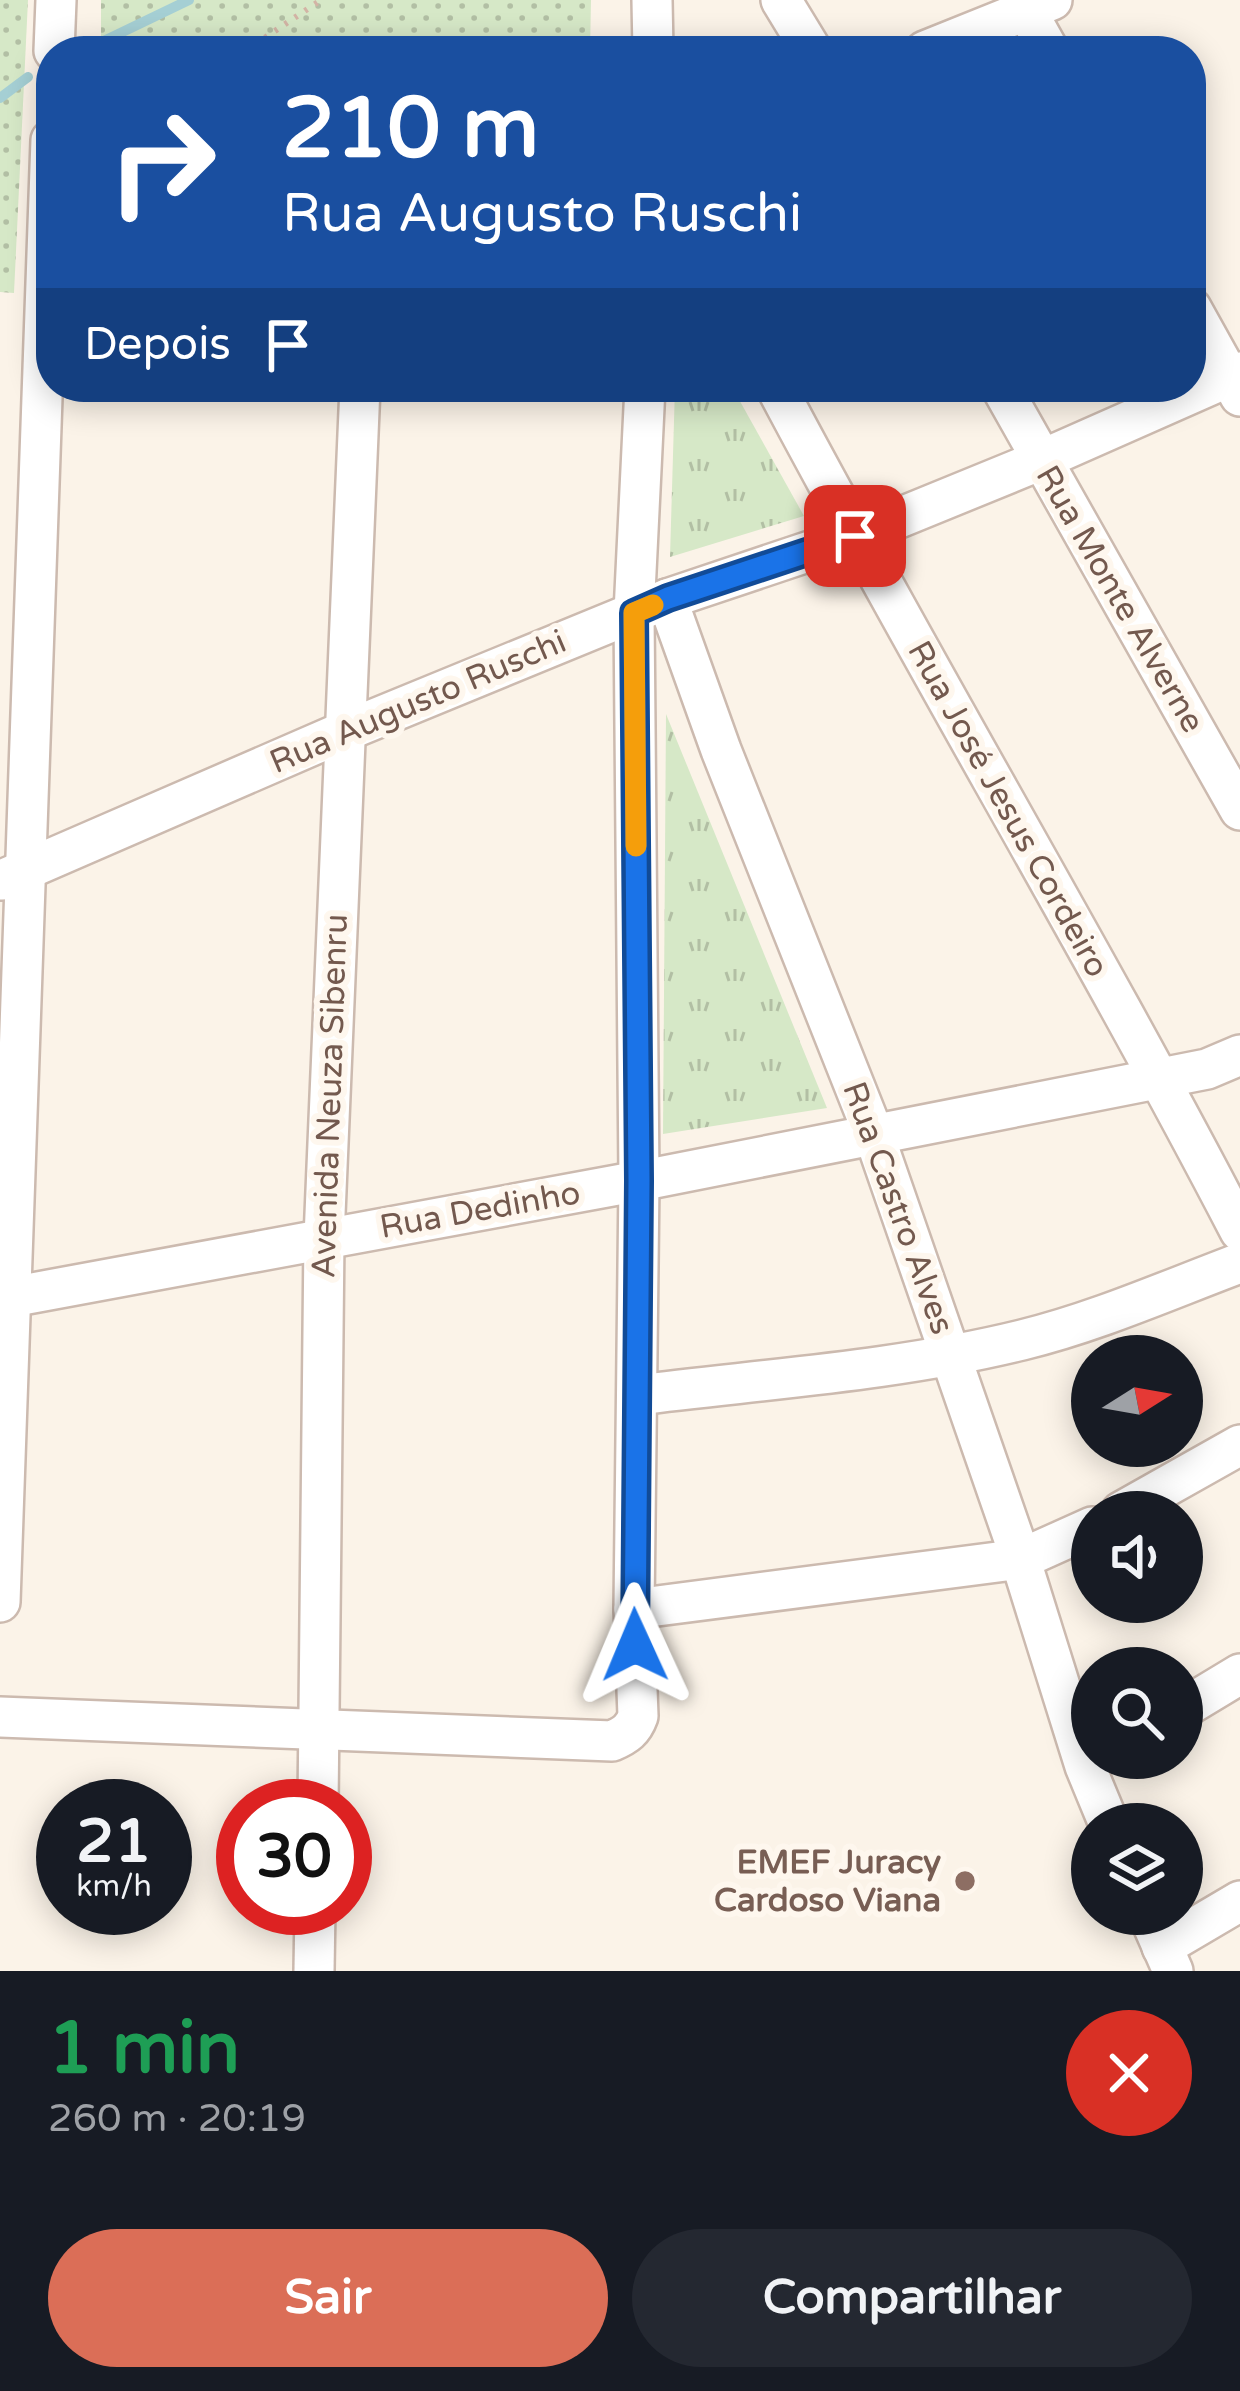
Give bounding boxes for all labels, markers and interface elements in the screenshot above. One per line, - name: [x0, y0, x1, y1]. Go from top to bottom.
- text: 210 m: [282, 79, 539, 180]
- icon: right: [84, 84, 240, 240]
- text: Rua Augusto Ruschi: [282, 181, 802, 246]
- icon: arrive: [255, 312, 321, 378]
- text: Depois: [84, 318, 231, 372]
- street label: Rua Monte Alverne: [1028, 459, 1212, 739]
- pin: [804, 485, 906, 587]
- icon: arrive: [822, 503, 888, 569]
- street label: Rua Augusto Ruschi: [264, 622, 572, 782]
- street label: Rua José Jesus Cordeiro: [899, 634, 1117, 984]
- street label: Avenida Neuza Sibenru: [304, 913, 356, 1279]
- street label: Rua Castro Alves: [834, 1076, 962, 1340]
- street label: Rua Dedinho: [377, 1173, 583, 1247]
- north arrow: [1071, 1335, 1203, 1467]
- map controls: [1071, 1335, 1203, 1935]
- button: sound: [1071, 1491, 1203, 1623]
- position arrow: [572, 1582, 698, 1708]
- button: search: [1071, 1647, 1203, 1779]
- speed limit sign: 30: [216, 1779, 372, 1935]
- button: layers: [1071, 1803, 1203, 1935]
- text: 21: [76, 1806, 152, 1878]
- place label: EMEF Juracy Cardoso Viana: [714, 1843, 941, 1920]
- text: km/h: [76, 1868, 152, 1905]
- marker: EMEF Juracy Cardoso Viana: [952, 1868, 978, 1894]
- text: 1 min: [48, 2006, 240, 2093]
- button: close: [1066, 2010, 1192, 2136]
- text: 260 m · 20:19: [48, 2095, 306, 2142]
- button: Sair: [48, 2229, 608, 2367]
- button: Compartilhar: [632, 2229, 1192, 2367]

